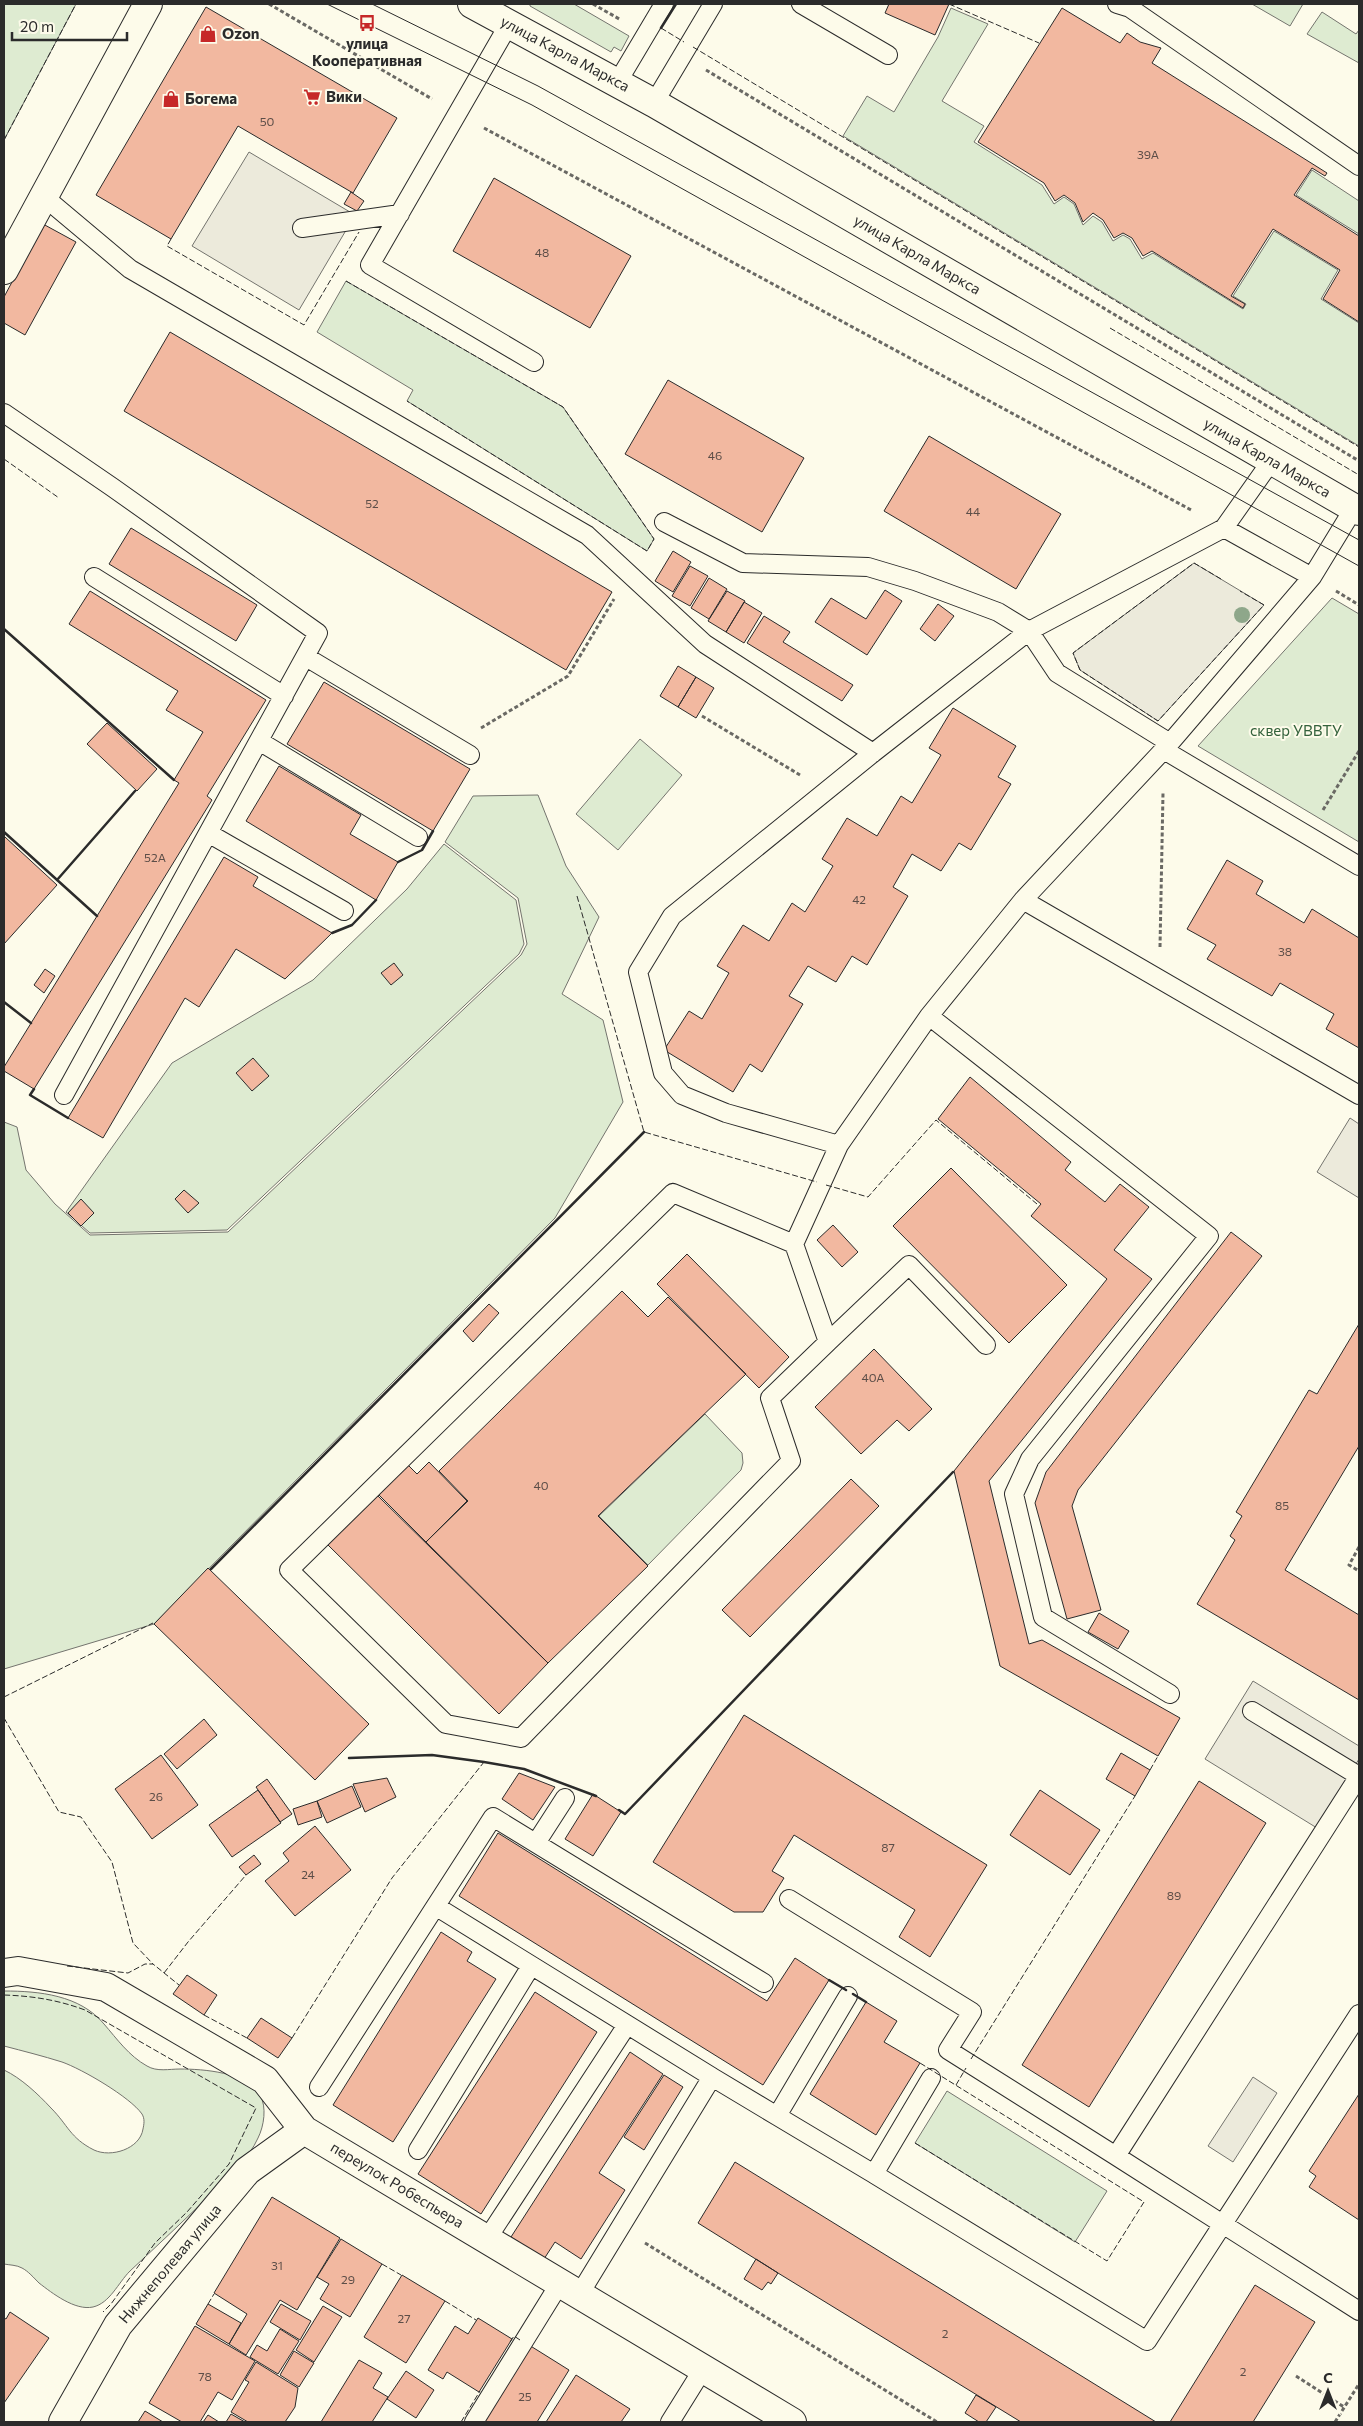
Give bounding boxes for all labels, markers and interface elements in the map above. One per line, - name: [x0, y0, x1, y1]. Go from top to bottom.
- scale bar: [12, 10, 128, 42]
- street label: улица Карла Маркса: [498, 11, 633, 95]
- bus stop icon: улица Кооперативная: [357, 13, 377, 33]
- text: 20 m: [20, 17, 54, 35]
- shop icon: Ozon: [198, 24, 218, 44]
- place label: Ozon: [222, 24, 260, 42]
- place label: улица Кооперативная: [312, 34, 422, 69]
- supermarket icon: Вики: [302, 87, 322, 107]
- place label: Вики: [326, 87, 362, 105]
- shop icon: Богема: [161, 89, 181, 109]
- place label: Богема: [185, 89, 237, 107]
- house number: 50: [260, 114, 275, 128]
- house number: 39А: [1137, 147, 1159, 161]
- street label: улица Карла Маркса: [851, 210, 984, 298]
- house number: 48: [535, 245, 549, 259]
- street label: улица Карла Маркса: [1201, 413, 1334, 501]
- house number: 46: [708, 448, 722, 462]
- house number: 52: [365, 496, 379, 510]
- house number: 44: [966, 504, 980, 518]
- park label: сквер УВВТУ: [1250, 721, 1342, 739]
- house number: 52А: [144, 850, 166, 864]
- house number: 42: [852, 892, 866, 906]
- house number: 38: [1278, 944, 1292, 958]
- house number: 40А: [861, 1370, 885, 1384]
- house number: 40: [533, 1478, 549, 1492]
- house number: 85: [1275, 1498, 1289, 1512]
- house number: 26: [149, 1789, 163, 1803]
- house number: 87: [881, 1840, 895, 1854]
- house number: 24: [301, 1867, 315, 1881]
- house number: 89: [1167, 1888, 1181, 1902]
- street label: переулок Робеспьера: [328, 2137, 467, 2231]
- street label: Нижнеполевая улица: [114, 2200, 224, 2326]
- house number: 31: [271, 2258, 283, 2272]
- house number: 29: [341, 2272, 355, 2286]
- house number: 27: [398, 2311, 410, 2325]
- house number: 2: [942, 2326, 949, 2340]
- house number: 2: [1240, 2364, 1247, 2378]
- north arrow: [1303, 2366, 1353, 2416]
- house number: 78: [198, 2369, 212, 2383]
- text: С: [1323, 2369, 1333, 2386]
- house number: 25: [518, 2389, 532, 2403]

